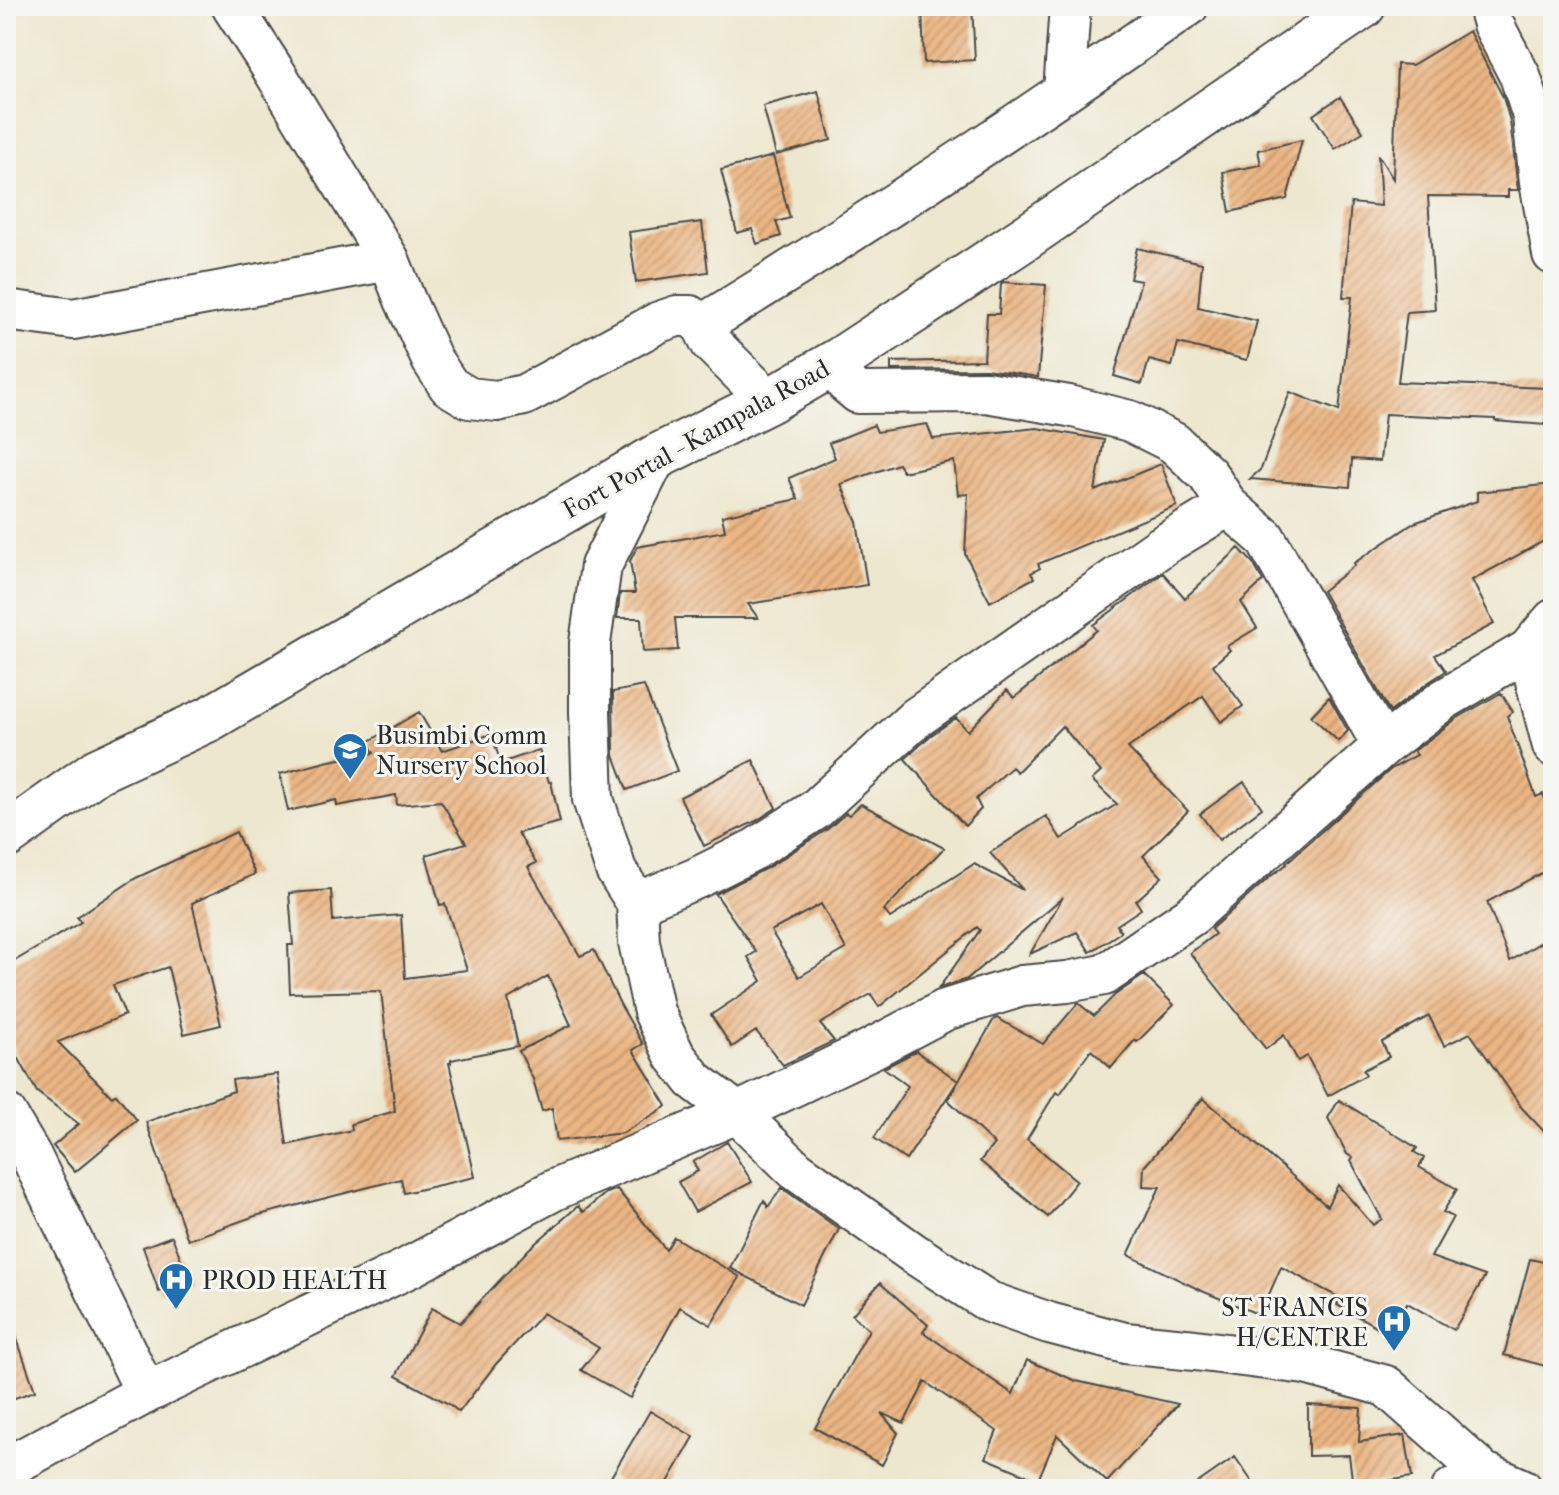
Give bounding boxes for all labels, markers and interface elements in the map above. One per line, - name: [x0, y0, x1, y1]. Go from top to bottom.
- street label: Fort Portal - Kampala Road: [557, 352, 836, 525]
- place label: Busimbi Comm Nursery School: [376, 720, 547, 781]
- school or university icon: Busimbi Comm Nursery School: [331, 731, 369, 781]
- hospital icon: PROD HEALTH: [157, 1261, 195, 1311]
- place label: PROD HEALTH: [202, 1265, 387, 1296]
- place label: ST FRANCIS H/CENTRE: [1221, 1292, 1368, 1353]
- hospital icon: ST FRANCIS H/CENTRE: [1375, 1303, 1413, 1353]

